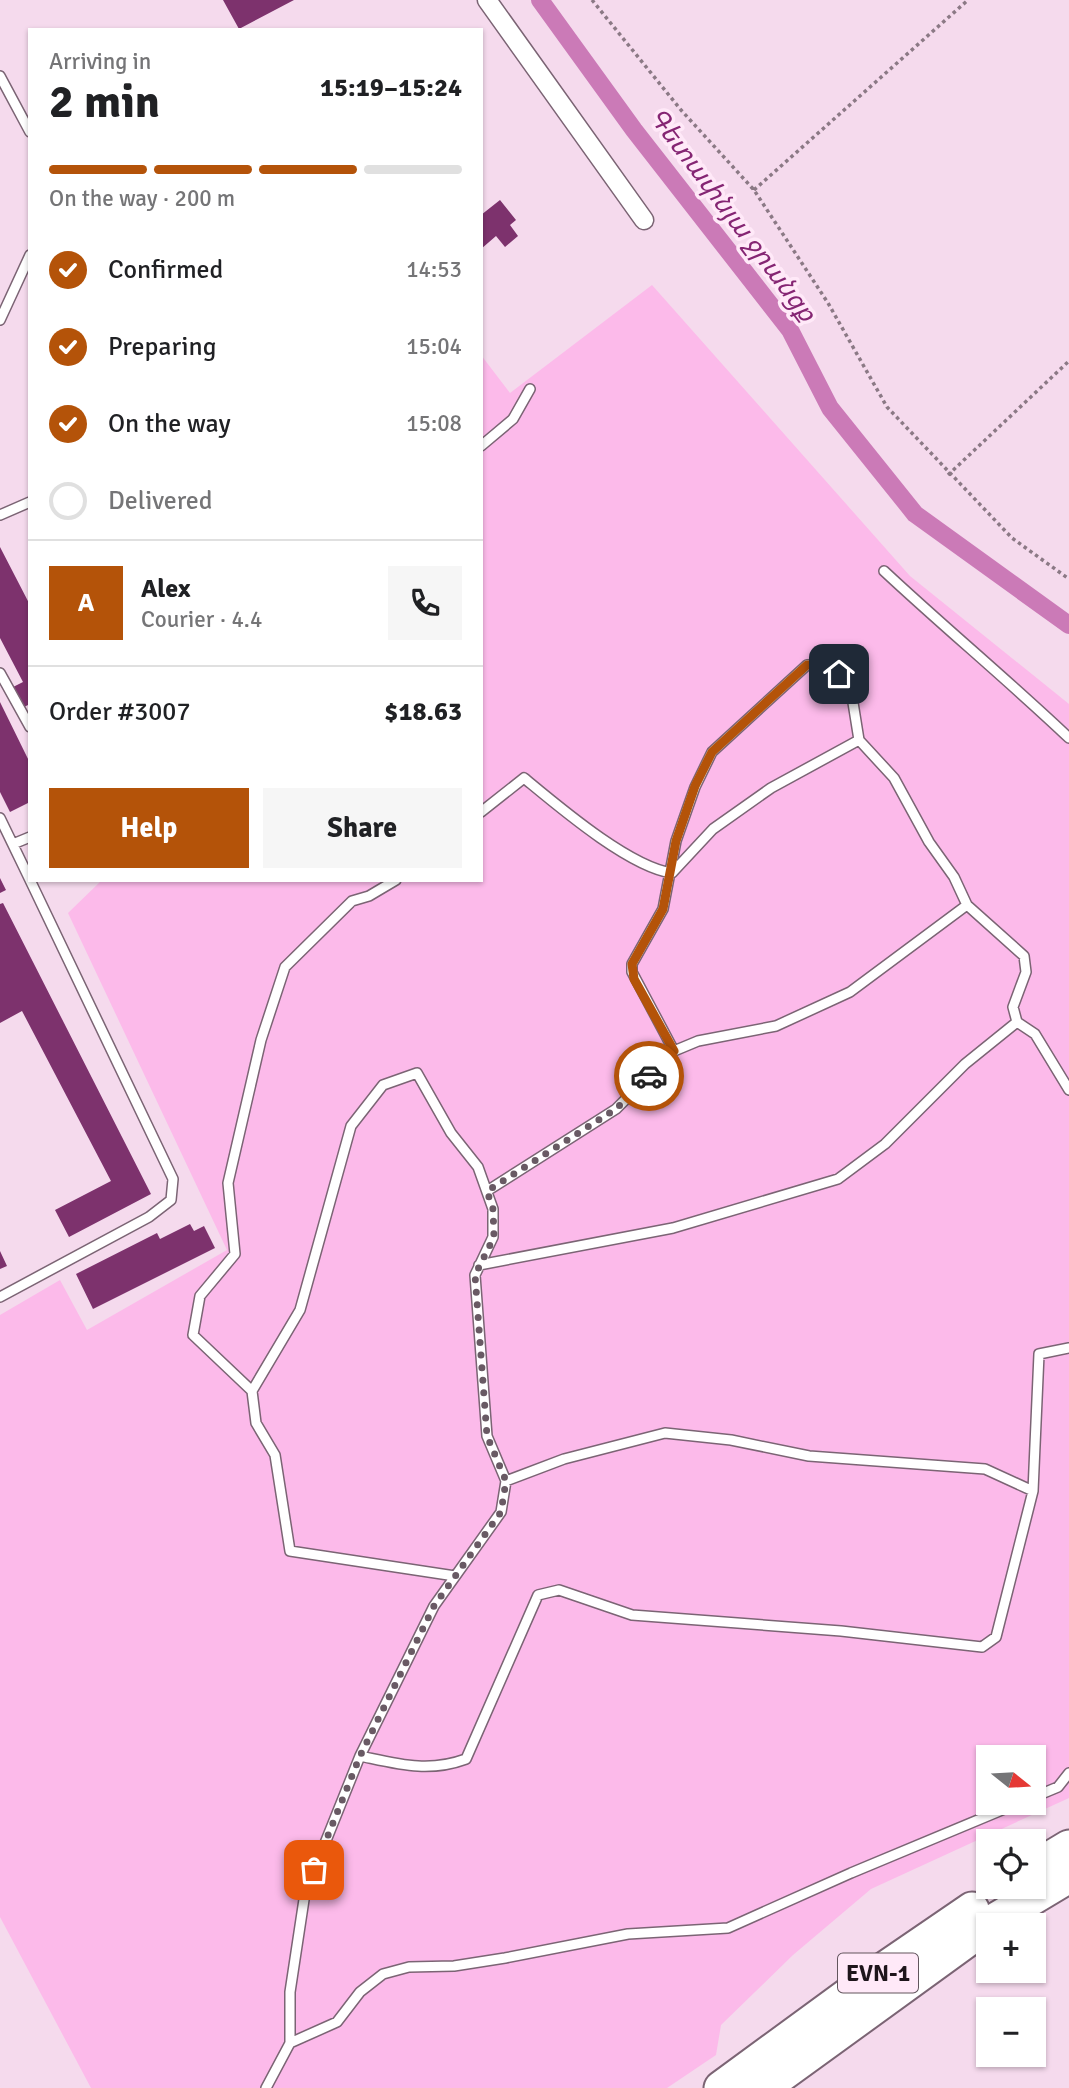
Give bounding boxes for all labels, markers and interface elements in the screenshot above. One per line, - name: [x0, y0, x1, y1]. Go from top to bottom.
- text: Arriving in: [49, 47, 151, 76]
- text: 15:19–15:24: [320, 72, 462, 104]
- text: 2 min: [49, 74, 160, 130]
- water label: Գետափնյա ջրանցք: [641, 102, 824, 329]
- text: On the way · 200 m: [49, 184, 235, 213]
- icon: check: [49, 251, 87, 289]
- text: Confirmed: [108, 254, 223, 286]
- text: 14:53: [406, 255, 462, 284]
- icon: check: [49, 328, 87, 366]
- text: Preparing: [108, 331, 216, 363]
- text: 15:04: [406, 332, 462, 361]
- icon: check: [49, 405, 87, 443]
- text: On the way: [108, 408, 231, 440]
- text: 15:08: [406, 409, 462, 438]
- text: Delivered: [108, 485, 213, 517]
- button: phone: [388, 566, 462, 640]
- text: Alex: [141, 573, 191, 605]
- text: A: [78, 587, 94, 619]
- text: Courier · 4.4: [141, 605, 262, 634]
- pin: [809, 644, 869, 704]
- icon: home: [820, 655, 858, 693]
- text: Order #3007: [49, 696, 190, 728]
- text: $18.63: [384, 696, 462, 728]
- button: Help: [49, 788, 249, 868]
- button: Share: [263, 788, 462, 868]
- courier: [614, 1041, 684, 1111]
- icon: car: [630, 1057, 668, 1095]
- north arrow: [976, 1745, 1046, 1815]
- map controls: [976, 1745, 1046, 2067]
- button: locate: [976, 1829, 1046, 1899]
- pin: [284, 1840, 344, 1900]
- icon: bag: [295, 1851, 333, 1889]
- button: +: [976, 1913, 1046, 1983]
- road number: EVN-1: [838, 1954, 918, 1992]
- button: −: [976, 1997, 1046, 2067]

